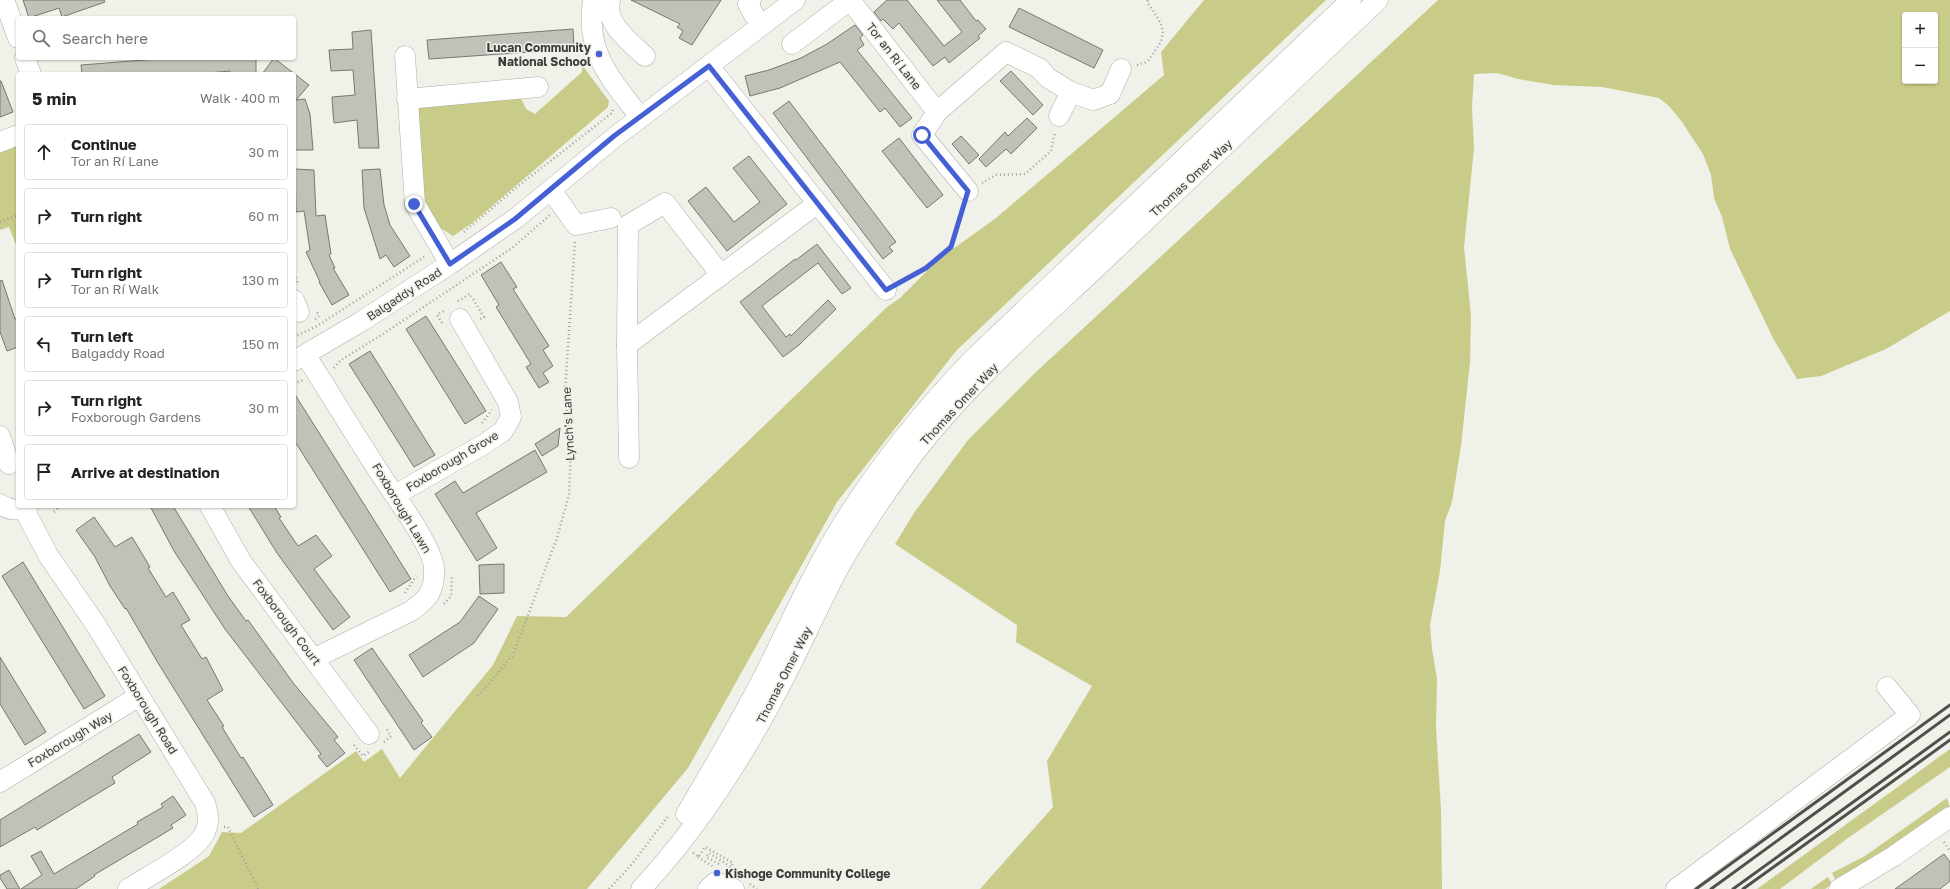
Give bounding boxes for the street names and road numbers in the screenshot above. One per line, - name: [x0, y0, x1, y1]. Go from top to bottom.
- street label: Tor an Rí Lane: [863, 20, 925, 93]
- street label: Thomas Omer Way: [1147, 136, 1236, 220]
- street label: Balgaddy Road: [364, 264, 444, 324]
- street label: Thomas Omer Way: [917, 359, 1001, 448]
- street label: Lynch's Lane: [559, 387, 577, 461]
- street label: Foxborough Grove: [403, 427, 501, 495]
- street label: Foxborough Lawn: [369, 460, 435, 556]
- street label: Foxborough Court: [250, 576, 324, 668]
- street label: Thomas Omer Way: [753, 624, 815, 726]
- street label: Foxborough Road: [115, 663, 181, 757]
- street label: Foxborough Way: [25, 708, 115, 770]

